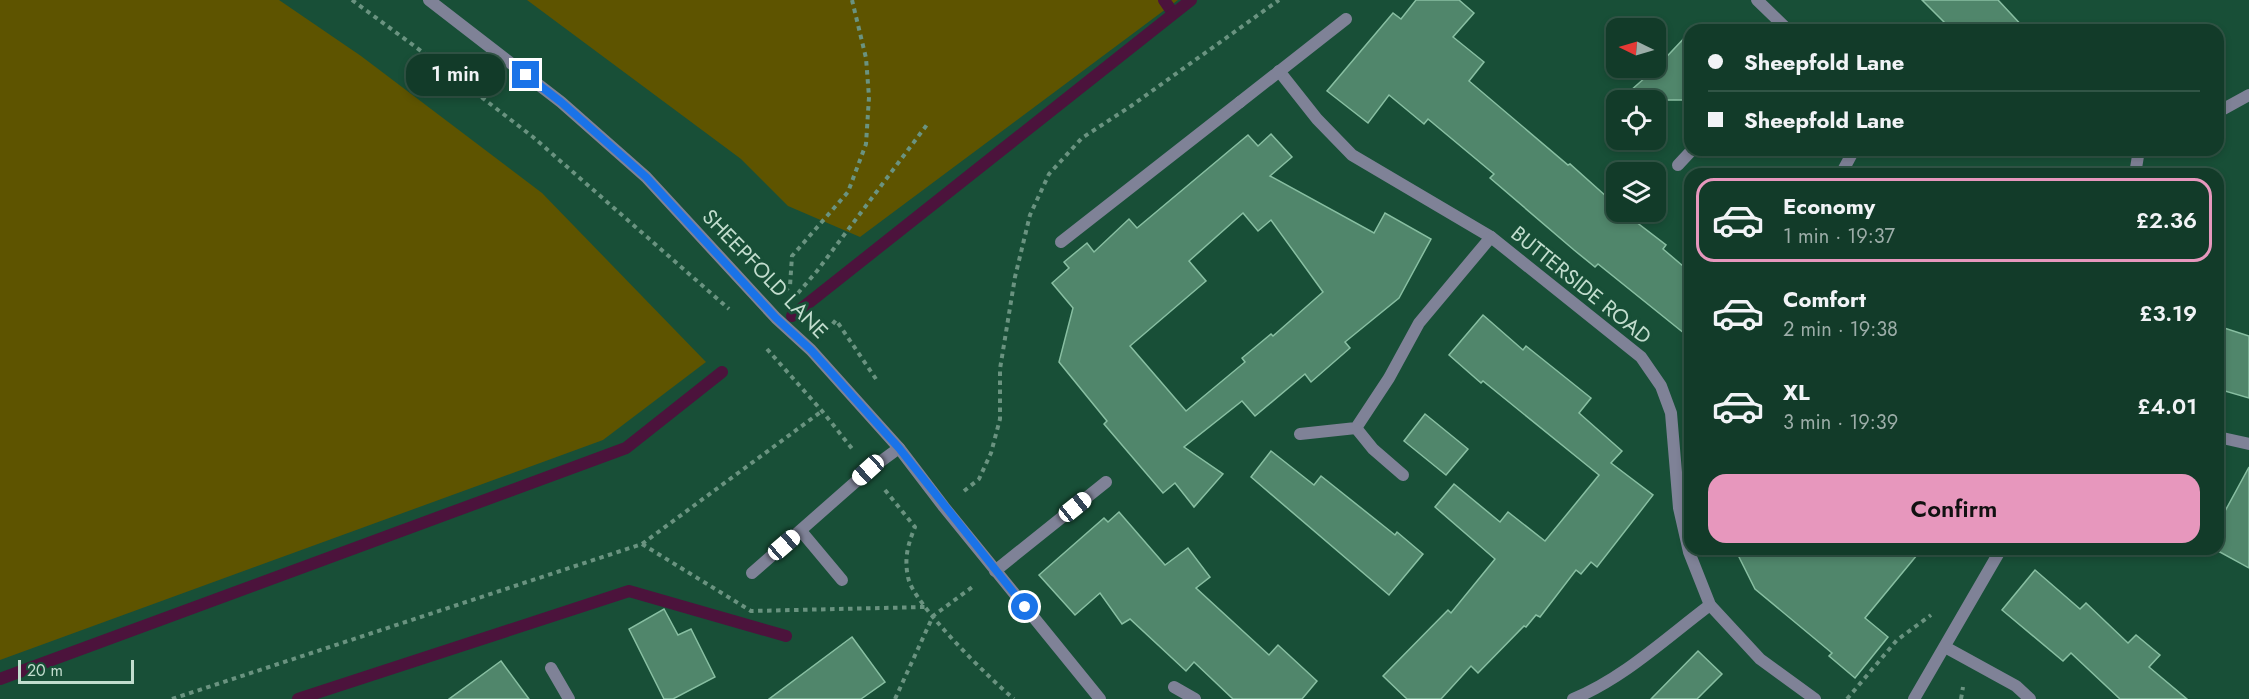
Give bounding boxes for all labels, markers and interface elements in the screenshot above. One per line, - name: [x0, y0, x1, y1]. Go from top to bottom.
- north arrow: [1606, 18, 1666, 78]
- map controls: [1606, 18, 1666, 222]
- text: Sheepfold Lane: [1744, 46, 1904, 78]
- callout: 1 min: [406, 54, 505, 96]
- text: 1 min: [431, 60, 480, 89]
- route end: [512, 61, 539, 88]
- button: locate: [1606, 90, 1666, 150]
- text: Sheepfold Lane: [1744, 104, 1904, 136]
- button: layers: [1606, 162, 1666, 222]
- text: Economy: [1783, 190, 1875, 222]
- icon: car: [1711, 193, 1765, 247]
- street label: SHEEPFOLD LANE: [695, 202, 835, 346]
- text: £2.36: [2136, 204, 2197, 236]
- street label: BUTTERSIDE ROAD: [1504, 219, 1658, 351]
- text: 1 min · 19:37: [1783, 222, 1895, 251]
- text: Comfort: [1783, 283, 1866, 315]
- icon: car: [1711, 286, 1765, 340]
- text: £3.19: [2139, 297, 2197, 329]
- text: 2 min · 19:38: [1783, 315, 1898, 344]
- text: XL: [1783, 376, 1810, 408]
- icon: car: [1711, 379, 1765, 433]
- text: £4.01: [2137, 390, 2197, 422]
- text: 3 min · 19:39: [1783, 408, 1898, 437]
- car: [849, 451, 887, 489]
- button: Confirm: [1708, 474, 2200, 543]
- car: [1055, 489, 1095, 525]
- car: [765, 526, 803, 564]
- route start: [1011, 593, 1038, 620]
- scale bar: [18, 657, 134, 684]
- text: 20 m: [27, 659, 63, 682]

